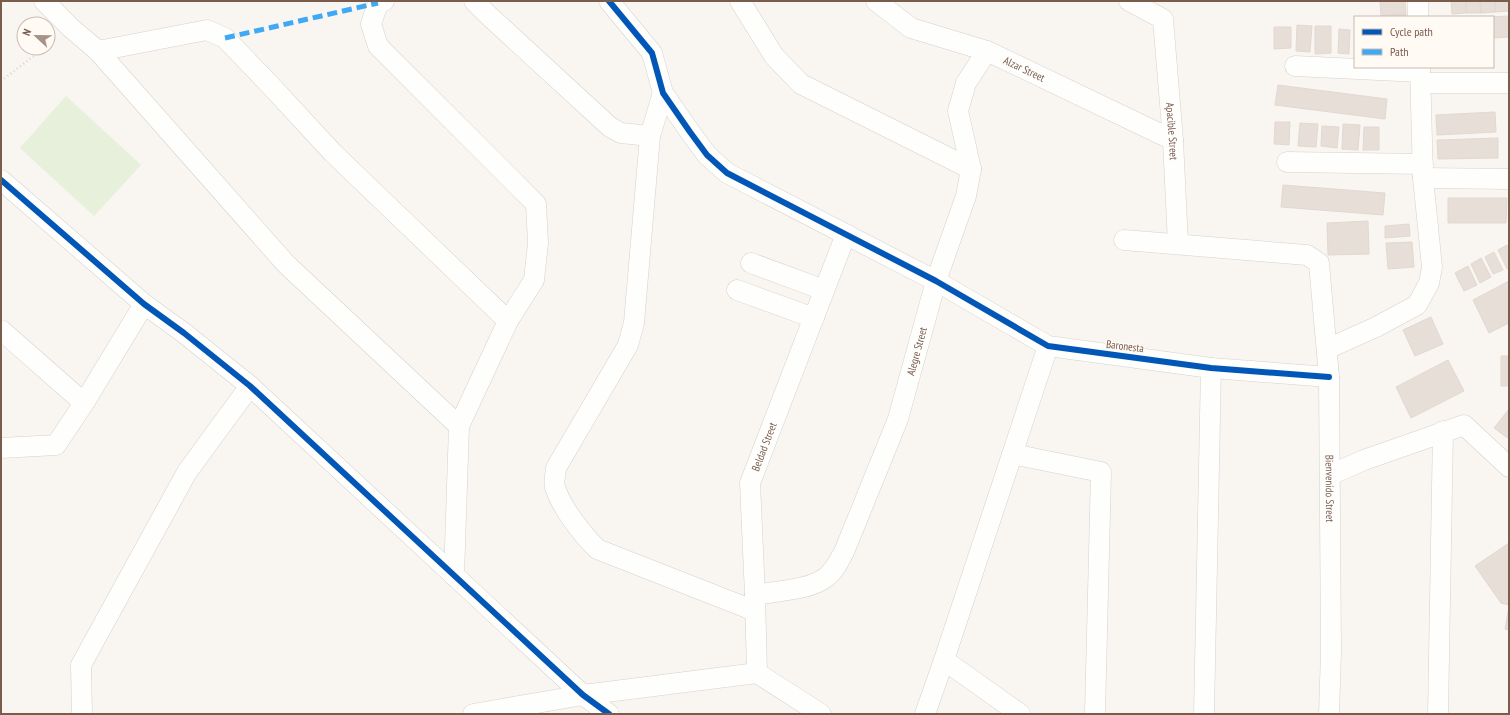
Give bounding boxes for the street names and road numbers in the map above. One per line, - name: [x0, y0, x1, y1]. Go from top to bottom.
- street label: Alzar Street: [1001, 53, 1047, 85]
- street label: Apacible Street: [1163, 102, 1181, 160]
- street label: Alegre Street: [903, 325, 930, 377]
- street label: Baronesta: [1105, 337, 1145, 355]
- street label: Beldad Street: [748, 420, 780, 473]
- street label: Bienvenido Street: [1323, 455, 1337, 522]

